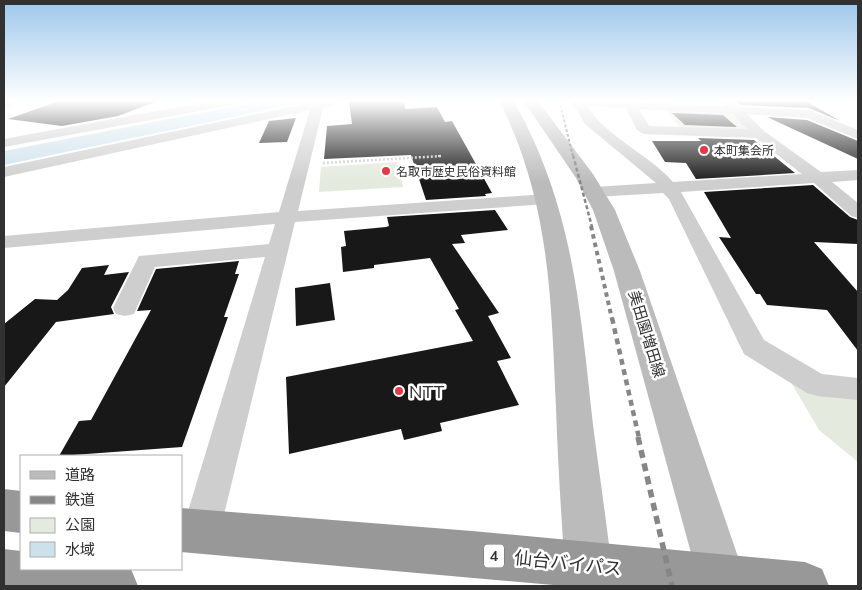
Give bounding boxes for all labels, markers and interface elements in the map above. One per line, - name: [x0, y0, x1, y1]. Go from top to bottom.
- place label: 本町集会所: [714, 143, 774, 158]
- marker: 本町集会所: [698, 144, 710, 156]
- place label: 名取市歴史民俗資料館: [396, 164, 516, 179]
- marker: 名取市歴史民俗資料館: [380, 165, 392, 177]
- street label: 美田園増田線: [625, 288, 669, 380]
- place label: NTT: [409, 380, 445, 403]
- marker: NTT: [393, 385, 405, 397]
- legend: [20, 455, 182, 570]
- text: 道路: [65, 465, 95, 484]
- text: 鉄道: [65, 490, 95, 509]
- text: 公園: [65, 515, 95, 534]
- text: 水域: [65, 540, 95, 559]
- road number: 4: [484, 544, 504, 568]
- street label: 仙台バイパス: [513, 546, 623, 580]

